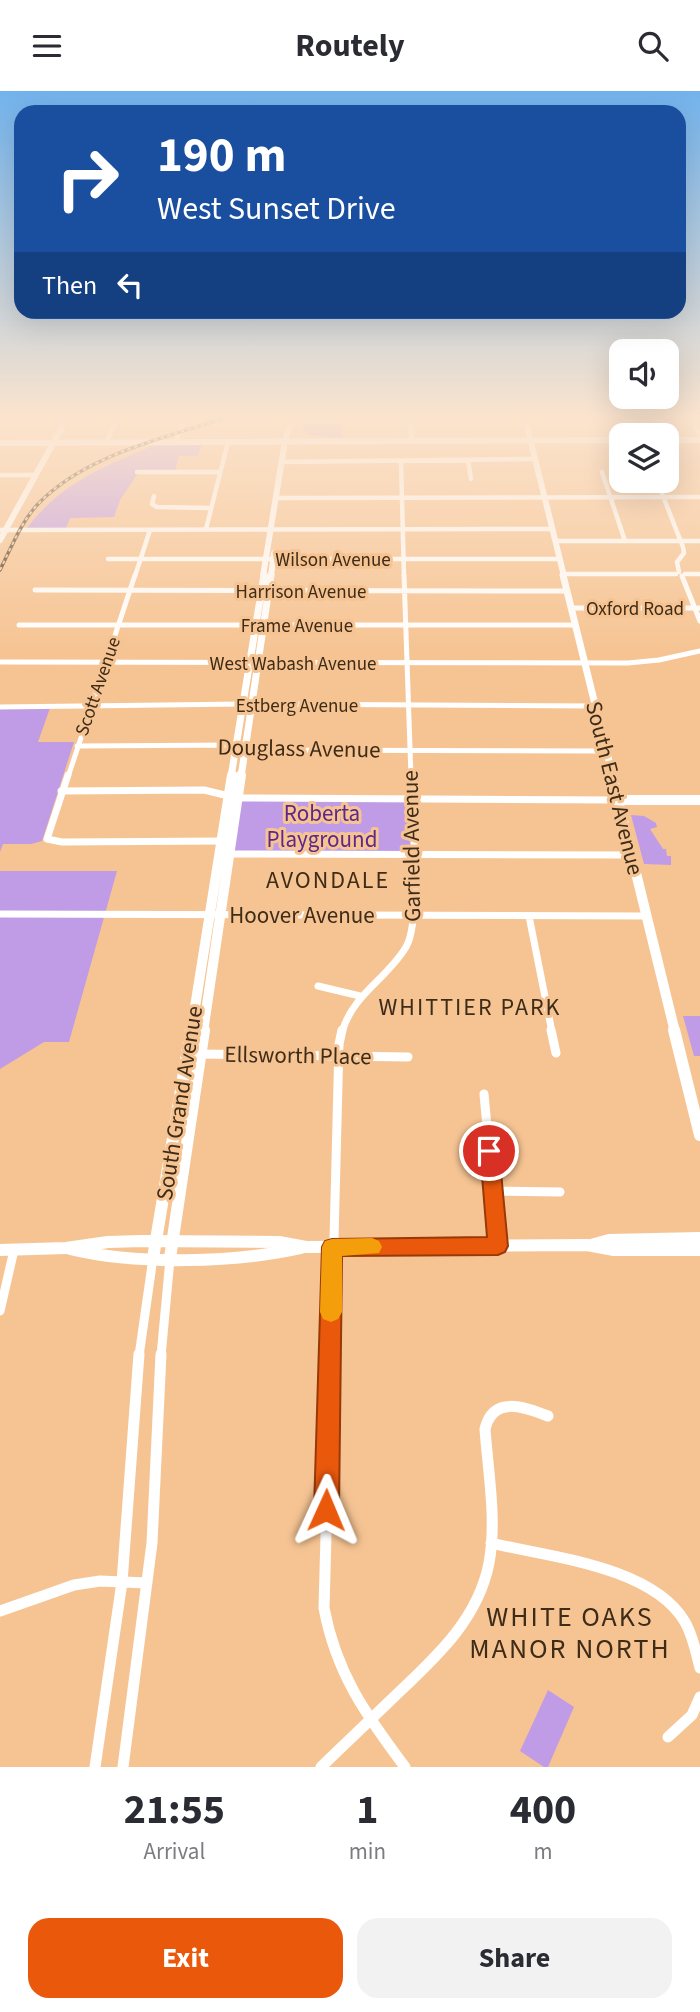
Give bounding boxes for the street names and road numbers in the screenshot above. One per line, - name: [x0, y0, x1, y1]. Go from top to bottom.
- street label: Wilson Avenue: [275, 547, 391, 574]
- street label: Harrison Avenue: [236, 579, 366, 606]
- street label: Oxford Road: [586, 596, 684, 623]
- street label: Frame Avenue: [241, 613, 353, 640]
- street label: Scott Avenue: [69, 633, 128, 740]
- street label: West Wabash Avenue: [210, 651, 376, 678]
- street label: Estberg Avenue: [236, 693, 358, 720]
- street label: South East Avenue: [577, 698, 652, 879]
- street label: Douglass Avenue: [217, 731, 381, 766]
- street label: Garfield Avenue: [394, 770, 429, 922]
- street label: Hoover Avenue: [229, 899, 375, 932]
- street label: South Grand Avenue: [148, 1004, 211, 1203]
- street label: Ellsworth Place: [224, 1038, 372, 1073]

